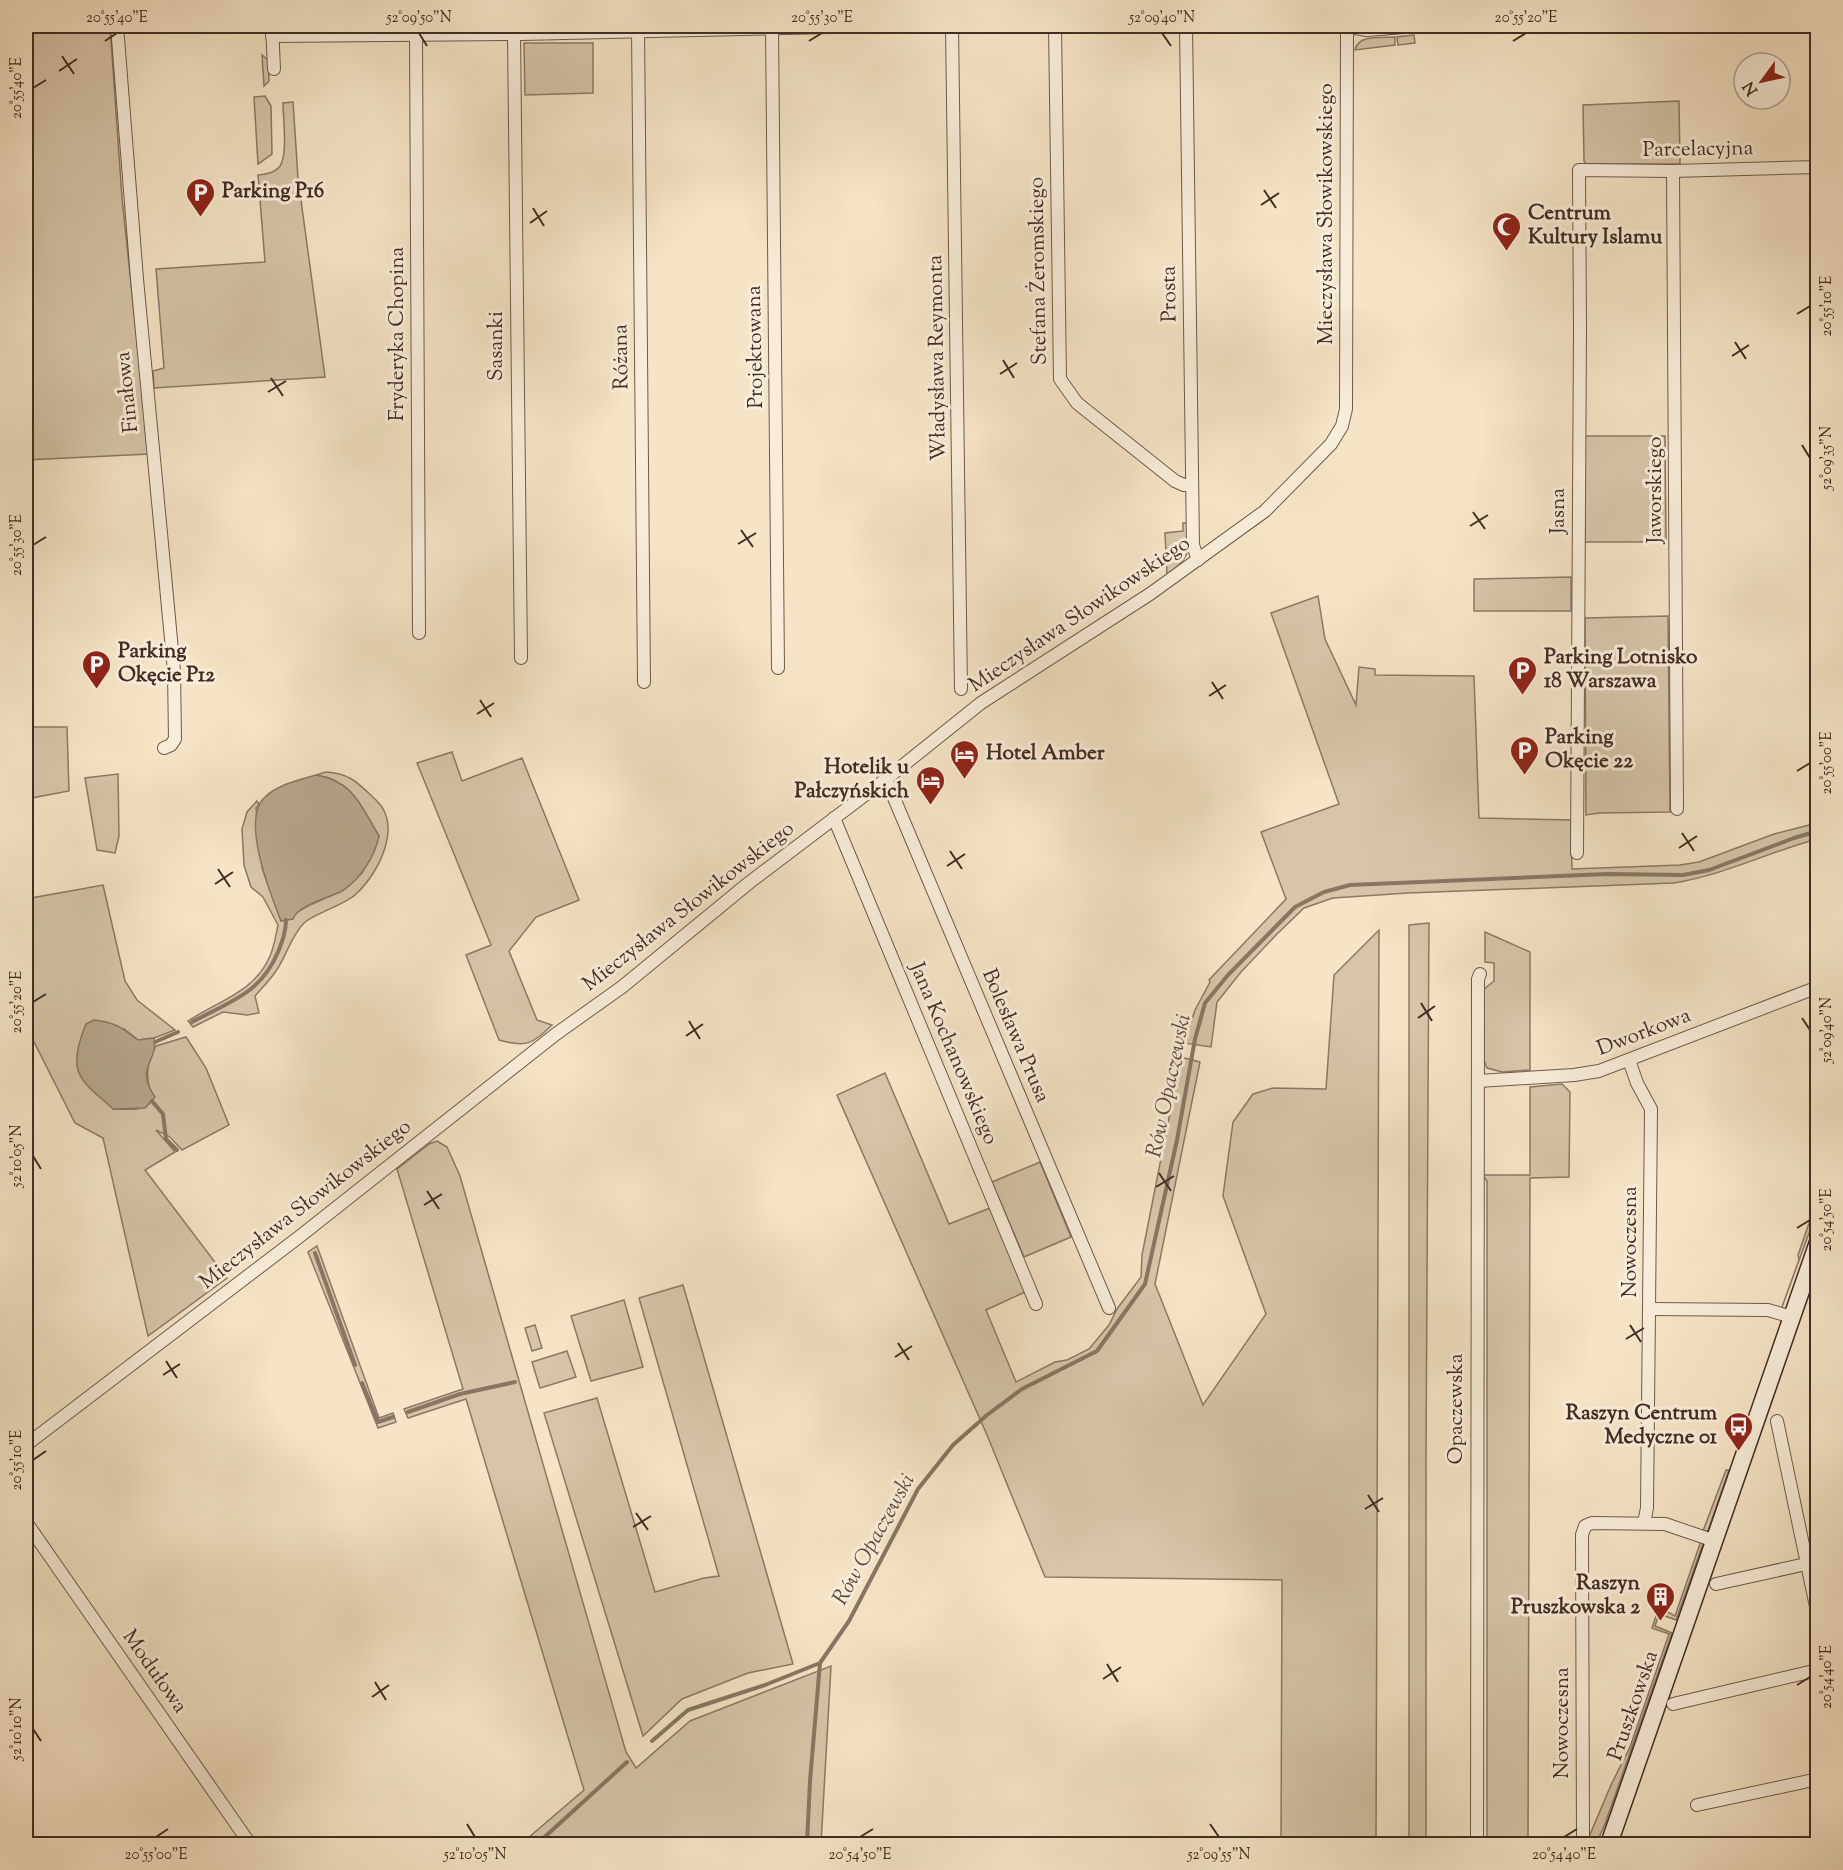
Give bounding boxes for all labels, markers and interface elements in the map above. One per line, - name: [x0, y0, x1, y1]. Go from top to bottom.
- text: 20°55'40"E: [86, 8, 148, 29]
- text: 52°09'50"N: [385, 8, 452, 29]
- text: 20°55'30"E: [791, 8, 853, 29]
- text: 52°09'40"N: [1128, 8, 1195, 29]
- text: 20°55'20"E: [1495, 8, 1557, 29]
- north arrow: [1732, 51, 1792, 111]
- text: 20°55'40"E: [7, 57, 28, 119]
- text: N: [1738, 76, 1765, 99]
- street label: Mieczysława Słowikowskiego: [1312, 83, 1342, 345]
- street label: Parcelacyjna: [1642, 134, 1754, 166]
- parking icon: Parking P16: [185, 176, 217, 218]
- place label: Parking P16: [222, 177, 324, 207]
- street label: Stefana Żeromskiego: [1022, 177, 1056, 365]
- place label: Centrum Kultury Islamu: [1528, 199, 1663, 253]
- mosque icon: Centrum Kultury Islamu: [1491, 210, 1523, 252]
- street label: Fryderyka Chopina: [383, 246, 413, 421]
- street label: Władysława Reymonta: [921, 254, 955, 461]
- street label: Prosta: [1155, 265, 1185, 322]
- text: 20°55'10"E: [1817, 276, 1838, 336]
- street label: Projektowana: [740, 285, 772, 409]
- street label: Sasanki: [482, 311, 512, 381]
- street label: Różana: [606, 324, 638, 390]
- street label: Finałowa: [109, 350, 147, 434]
- text: 52°09'35"N: [1817, 426, 1838, 491]
- street label: Jaworskiego: [1641, 437, 1671, 544]
- street label: Jasna: [1544, 488, 1574, 535]
- text: 20°55'30"E: [7, 514, 28, 576]
- street label: Mieczysława Słowikowskiego: [963, 529, 1197, 701]
- place label: Parking Okęcie P12: [118, 637, 215, 691]
- place label: Parking Lotnisko 18 Warszawa: [1544, 643, 1698, 697]
- parking icon: Parking Okęcie P12: [81, 648, 113, 690]
- parking icon: Parking Lotnisko 18 Warszawa: [1507, 654, 1539, 696]
- place label: Parking Okęcie 22: [1545, 723, 1633, 777]
- text: 20°55'00"E: [1817, 732, 1838, 794]
- parking icon: Parking Okęcie 22: [1508, 734, 1540, 776]
- hotel icon: Hotel Amber: [949, 738, 981, 780]
- place label: Hotel Amber: [986, 739, 1105, 769]
- place label: Hotelik u Pałczyńskich: [795, 753, 910, 807]
- hotel icon: Hotelik u Pałczyńskich: [914, 764, 946, 806]
- street label: Mieczysława Słowikowskiego: [577, 815, 801, 999]
- street label: Jana Kochanowskiego: [901, 957, 1005, 1150]
- street label: Bolesława Prusa: [973, 964, 1057, 1108]
- text: 20°55'20"E: [7, 971, 28, 1033]
- text: 52°09'40"N: [1817, 997, 1838, 1064]
- street label: Dworkowa: [1593, 1001, 1696, 1065]
- water label: Rów Opaczewski: [1139, 1011, 1201, 1161]
- street label: Mieczysława Słowikowskiego: [194, 1113, 418, 1297]
- text: 52°10'05"N: [7, 1125, 28, 1188]
- street label: Nowoczesna: [1616, 1186, 1646, 1298]
- text: 20°54'50"E: [1817, 1188, 1838, 1252]
- street label: Opaczewska: [1442, 1353, 1472, 1464]
- place label: Raszyn Centrum Medyczne 01: [1566, 1399, 1718, 1453]
- bus stop icon: Raszyn Centrum Medyczne 01: [1722, 1410, 1754, 1452]
- text: 20°55'10"E: [7, 1430, 28, 1490]
- water label: Rów Opaczewski: [826, 1468, 924, 1612]
- place label: Raszyn Pruszkowska 2: [1511, 1569, 1641, 1623]
- building icon: Raszyn Pruszkowska 2: [1645, 1580, 1677, 1622]
- street label: Modułowa: [114, 1624, 194, 1720]
- text: 20°54'40"E: [1817, 1645, 1838, 1709]
- street label: Pruszkowska: [1601, 1647, 1667, 1765]
- street label: Nowoczesna: [1548, 1667, 1578, 1779]
- text: 52°10'10"N: [7, 1697, 28, 1762]
- text: 20°55'00"E: [125, 1845, 187, 1866]
- text: 52°10'05"N: [443, 1845, 506, 1866]
- text: 20°54'50"E: [828, 1845, 892, 1866]
- text: 52°09'55"N: [1186, 1845, 1251, 1866]
- text: 20°54'40"E: [1532, 1845, 1596, 1866]

